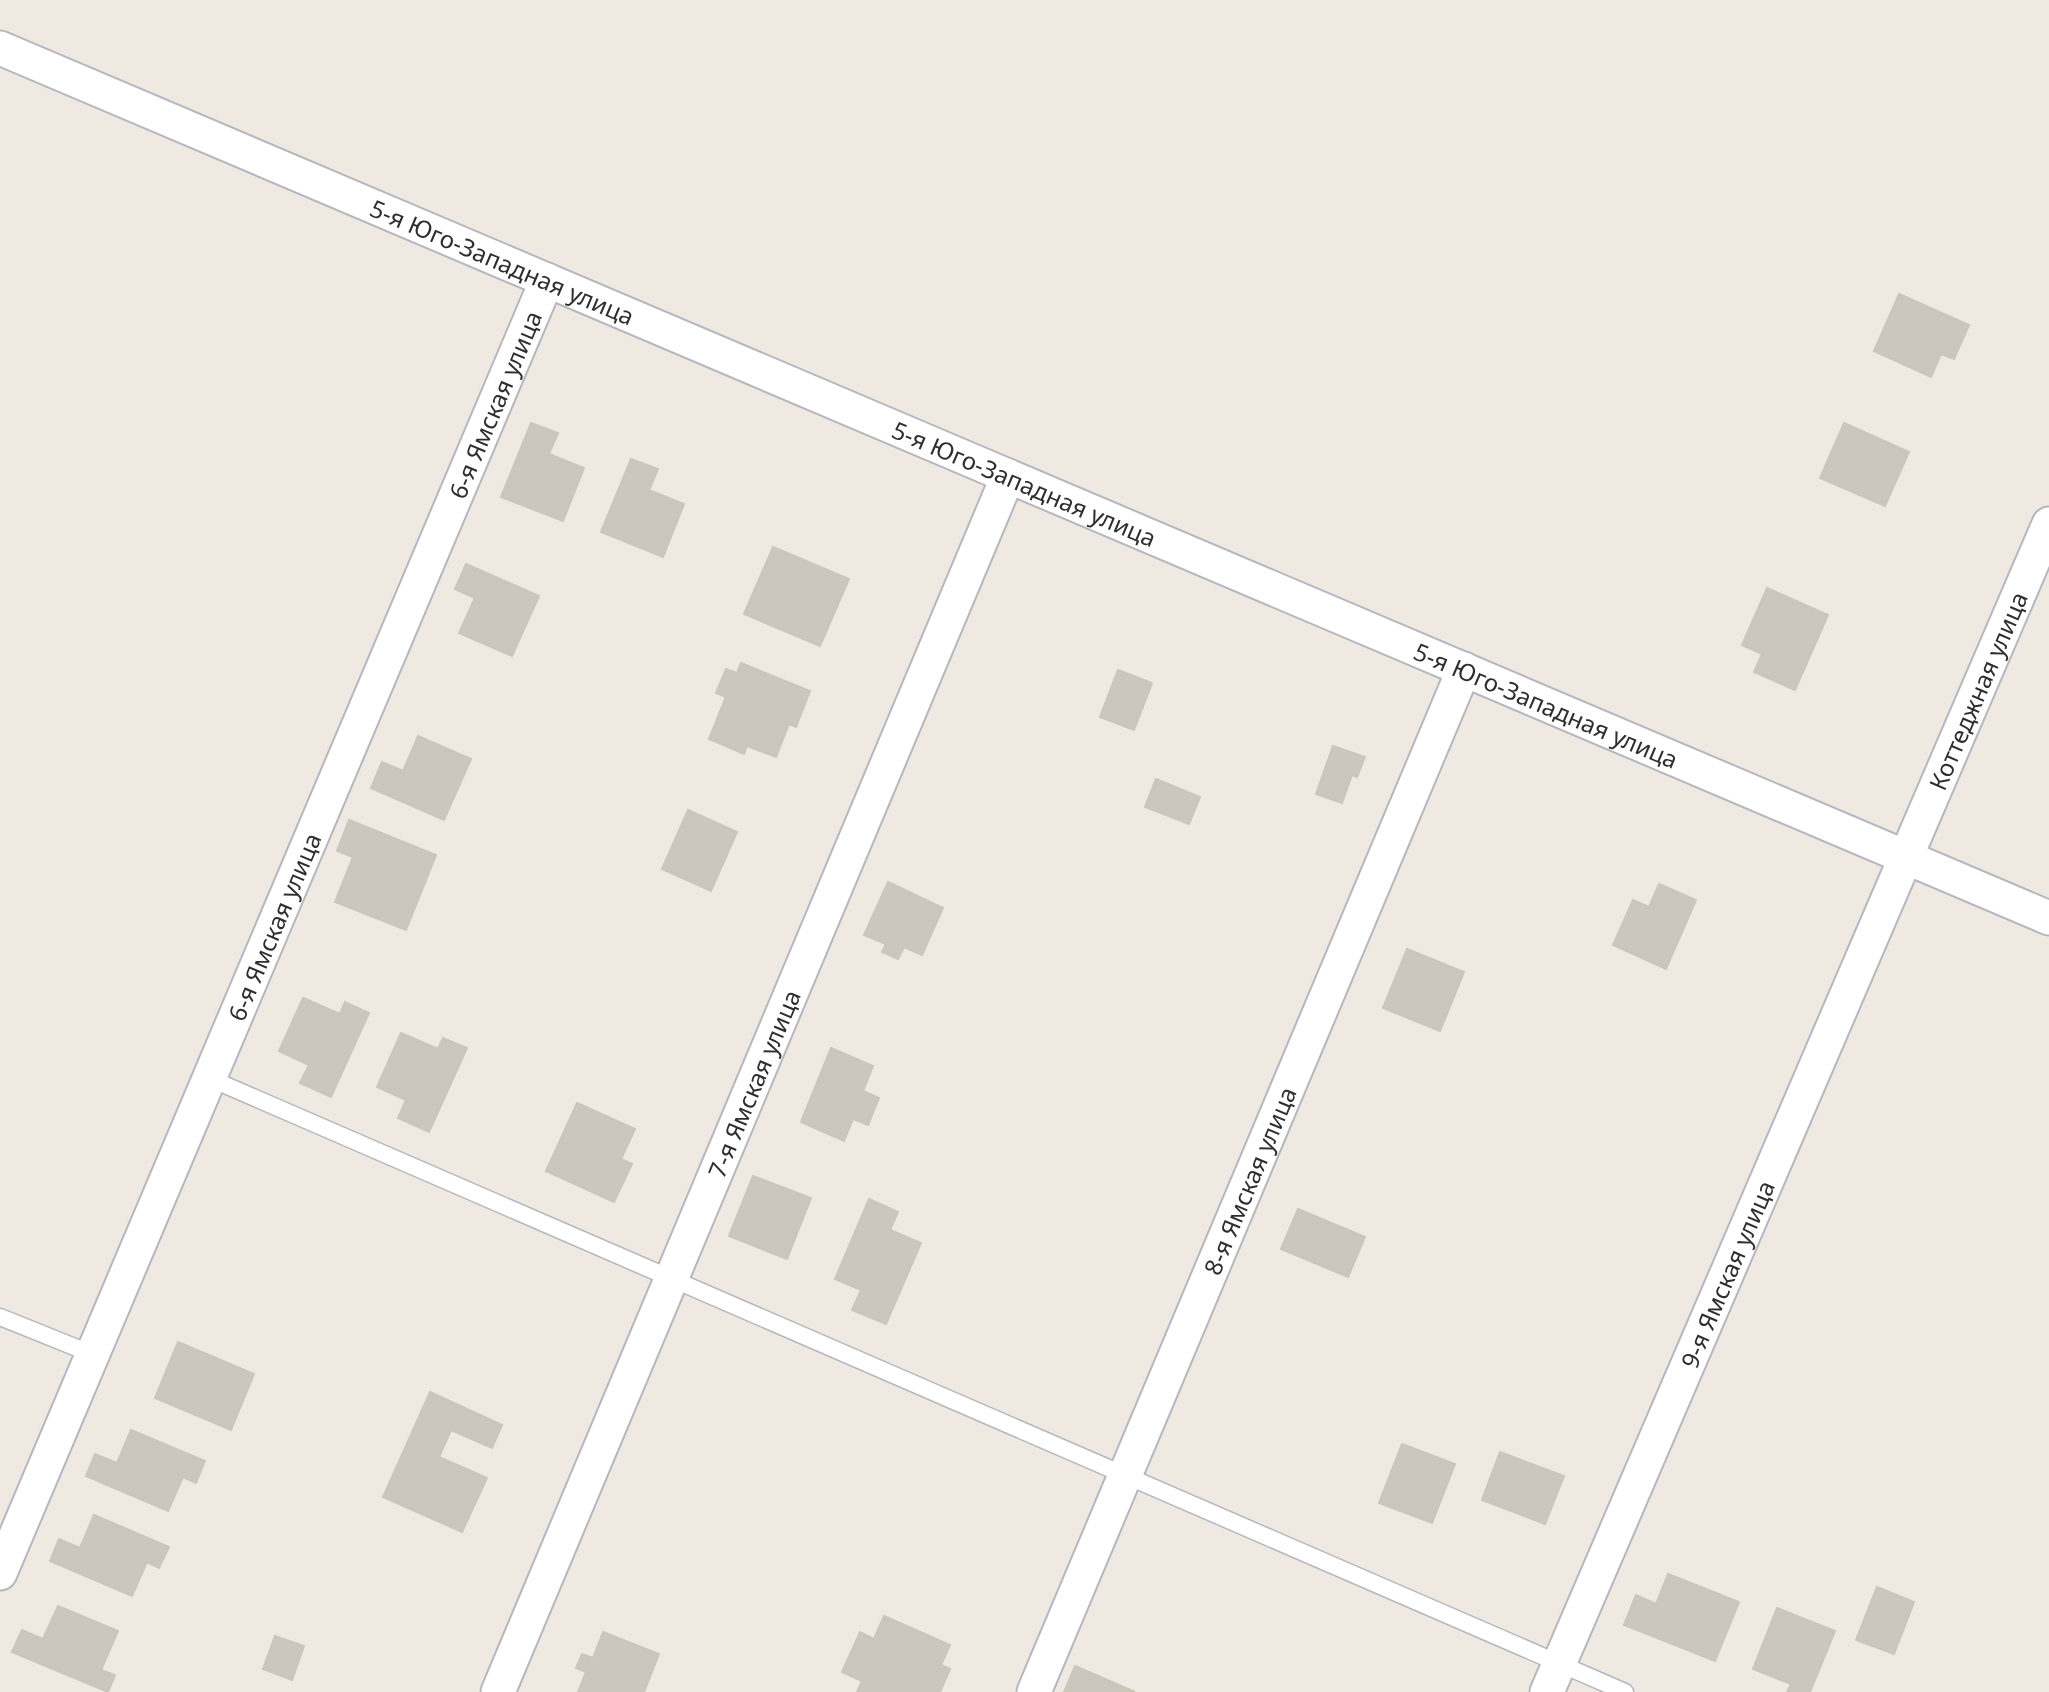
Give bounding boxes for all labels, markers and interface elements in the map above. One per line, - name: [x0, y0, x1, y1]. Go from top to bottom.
- street label: 5-я Юго-Западная улица: [365, 191, 640, 332]
- street label: 6-я Ямская улица: [440, 305, 549, 503]
- street label: 5-я Юго-Западная улица: [887, 412, 1162, 554]
- street label: Коттеджная улица: [1920, 586, 2035, 795]
- street label: 5-я Юго-Западная улица: [1409, 634, 1683, 775]
- street label: 6-я Ямская улица: [219, 827, 328, 1025]
- street label: 7-я Ямская улица: [699, 984, 807, 1182]
- street label: 8-я Ямская улица: [1195, 1081, 1303, 1279]
- street label: 9-я Ямская улица: [1672, 1175, 1782, 1373]

